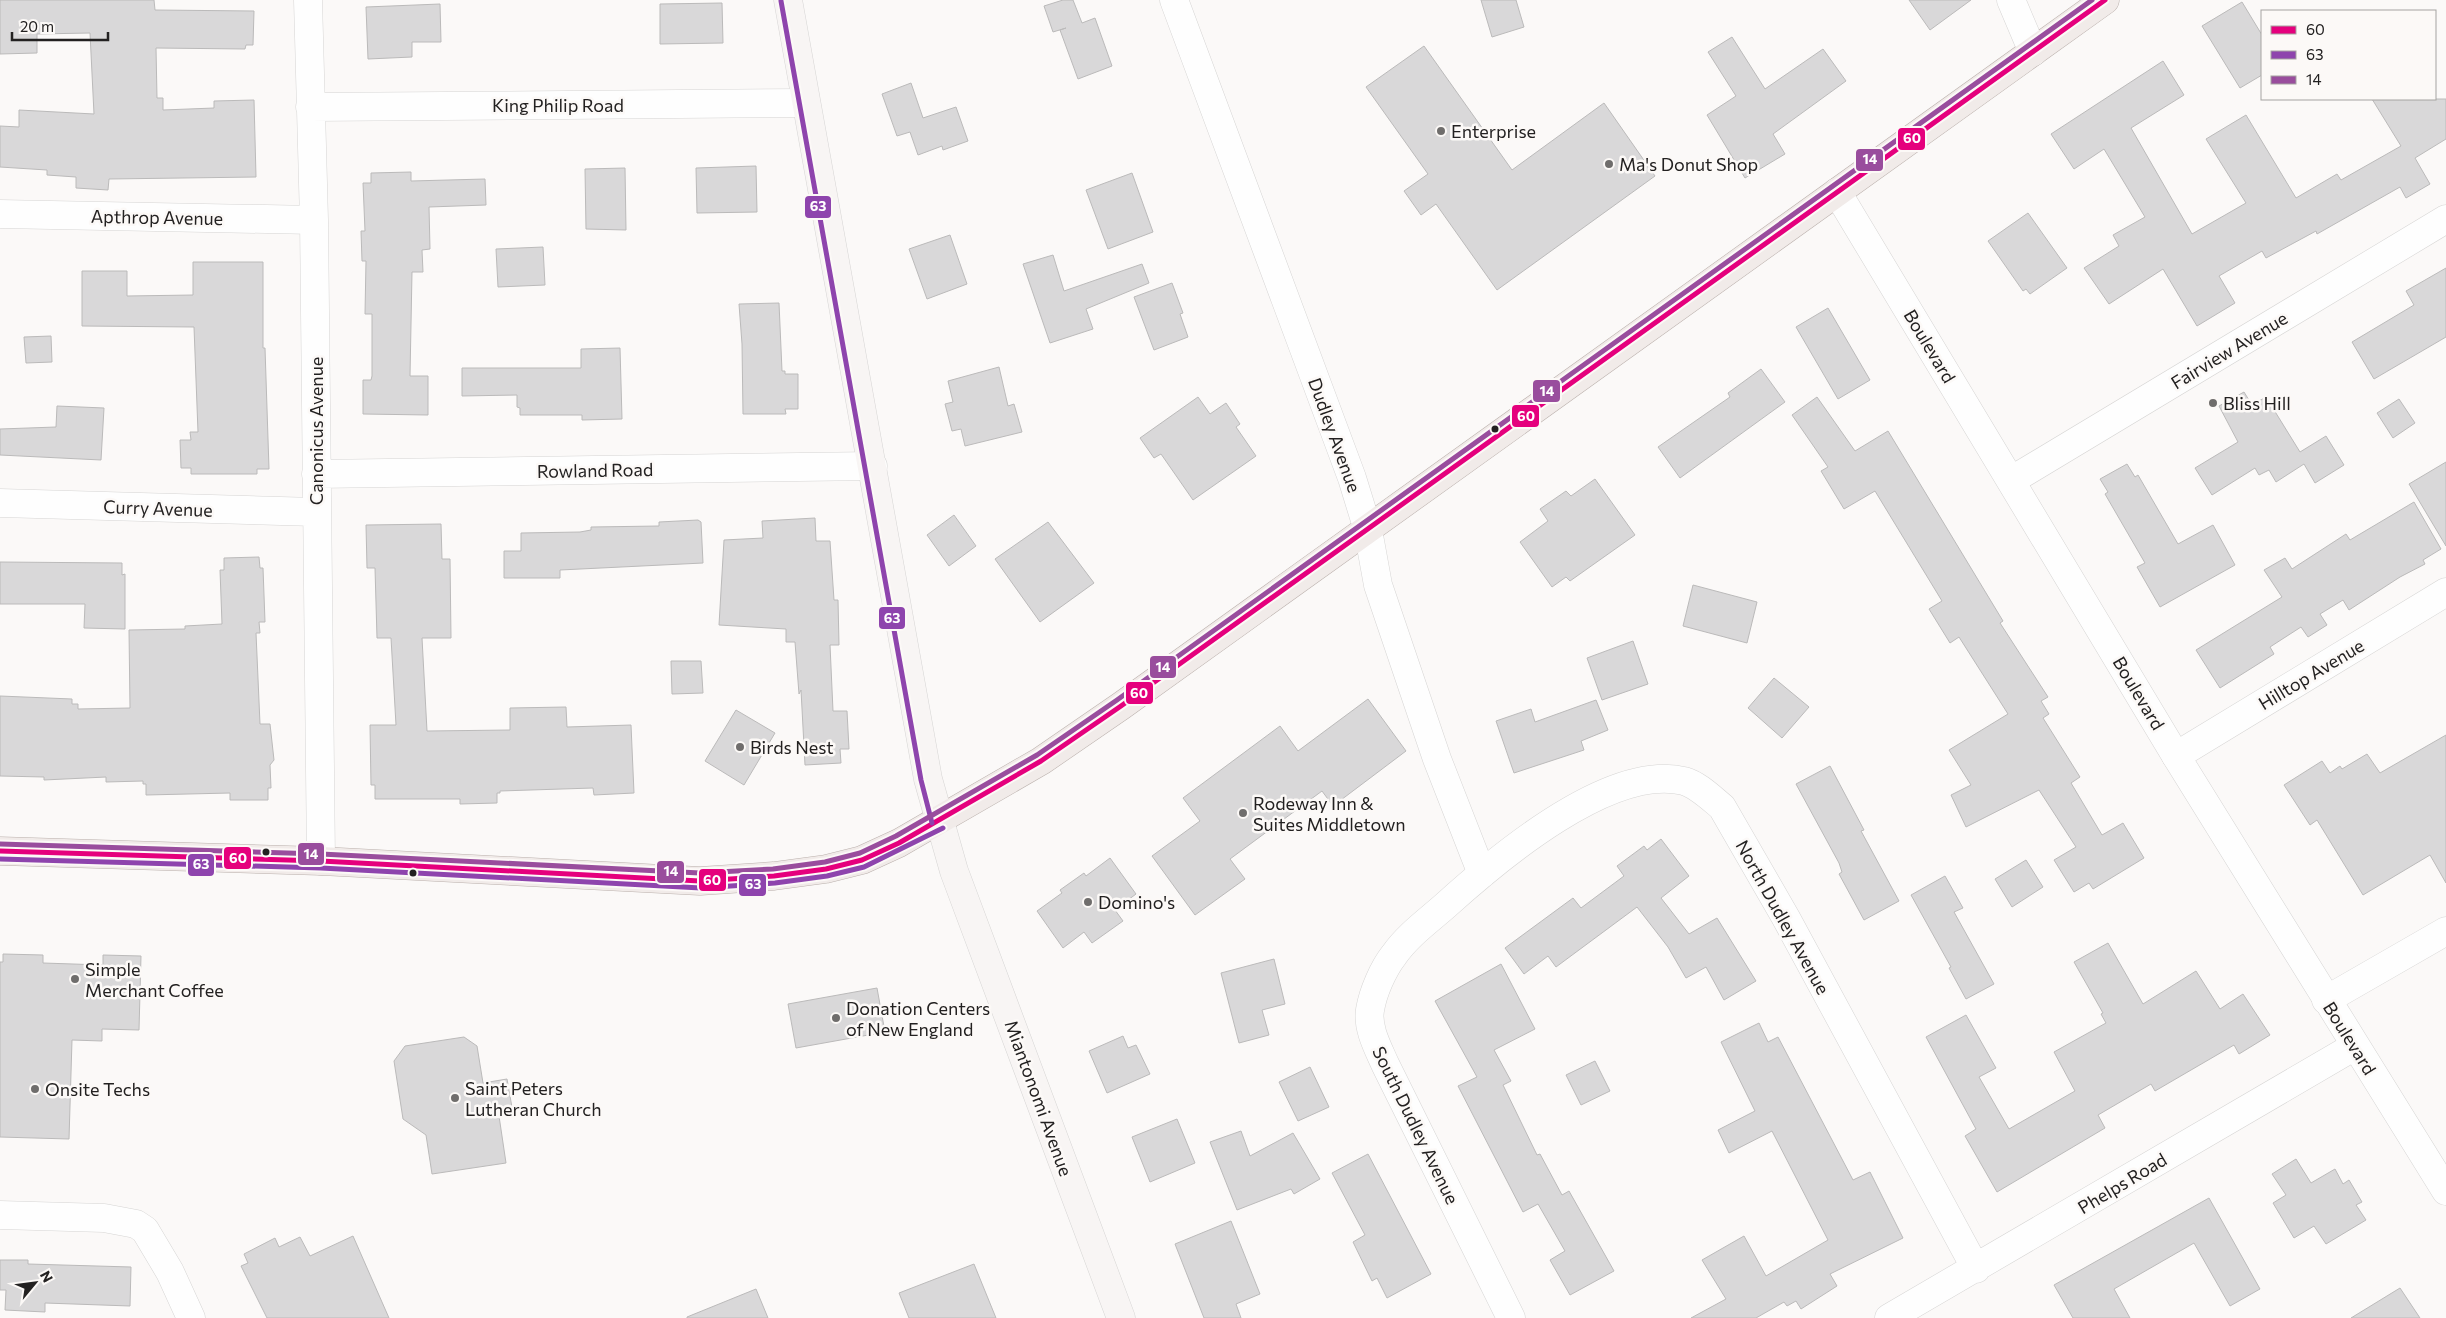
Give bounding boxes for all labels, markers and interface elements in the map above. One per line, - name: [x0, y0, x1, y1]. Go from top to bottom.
- scale bar: [12, 10, 109, 42]
- legend: [2261, 10, 2436, 100]
- text: 20 m: [20, 17, 54, 35]
- text: 60: [2306, 20, 2325, 38]
- text: 63: [2306, 45, 2324, 63]
- text: 14: [2306, 70, 2321, 88]
- street label: King Philip Road: [492, 94, 624, 116]
- place label: Enterprise: [1451, 120, 1536, 142]
- marker: Enterprise: [1435, 125, 1447, 137]
- line badge: 60: [1897, 127, 1926, 151]
- text: 60: [1903, 129, 1921, 146]
- line badge: 14: [1855, 148, 1884, 172]
- text: 14: [1863, 150, 1878, 167]
- place label: Ma's Donut Shop: [1619, 153, 1758, 175]
- marker: Ma's Donut Shop: [1603, 158, 1615, 170]
- line badge: 63: [804, 195, 832, 219]
- text: 63: [810, 197, 826, 214]
- street label: Apthrop Avenue: [91, 205, 223, 229]
- street label: Boulevard: [1899, 305, 1961, 387]
- street label: Fairview Avenue: [2167, 307, 2291, 393]
- street label: Canonicus Avenue: [305, 357, 327, 505]
- street label: Dudley Avenue: [1304, 375, 1366, 495]
- line badge: 14: [1532, 379, 1561, 403]
- text: 14: [1540, 382, 1555, 399]
- place label: Bliss Hill: [2223, 392, 2291, 414]
- marker: Bliss Hill: [2207, 397, 2219, 409]
- line badge: 60: [1511, 404, 1540, 428]
- text: 60: [1517, 407, 1535, 424]
- unlabelled marker: [1490, 424, 1500, 434]
- street label: Rowland Road: [537, 458, 653, 482]
- street label: Curry Avenue: [103, 495, 213, 521]
- line badge: 63: [878, 606, 906, 630]
- text: 63: [884, 609, 900, 626]
- street label: Hilltop Avenue: [2254, 634, 2368, 714]
- street label: Boulevard: [2108, 652, 2170, 734]
- line badge: 14: [1149, 655, 1177, 679]
- text: 14: [1156, 658, 1171, 675]
- line badge: 60: [1125, 681, 1154, 705]
- text: 60: [1130, 684, 1148, 701]
- place label: Birds Nest: [750, 736, 834, 758]
- marker: Birds Nest: [734, 741, 746, 753]
- place label: Rodeway Inn & Suites Middletown: [1253, 792, 1406, 835]
- marker: Rodeway Inn & Suites Middletown: [1237, 807, 1249, 819]
- street label: North Dudley Avenue: [1731, 836, 1835, 998]
- line badge: 14: [297, 842, 325, 866]
- text: 14: [304, 845, 319, 862]
- line badge: 60: [223, 846, 252, 870]
- unlabelled marker: [261, 847, 271, 857]
- text: 60: [229, 849, 247, 866]
- line badge: 63: [187, 853, 215, 877]
- text: 63: [193, 855, 209, 872]
- line badge: 14: [656, 860, 685, 884]
- text: 14: [664, 862, 679, 879]
- unlabelled marker: [408, 868, 418, 878]
- line badge: 60: [698, 868, 727, 892]
- text: 60: [703, 871, 721, 888]
- line badge: 63: [738, 873, 767, 897]
- text: 63: [745, 875, 761, 892]
- place label: Domino's: [1098, 891, 1175, 913]
- marker: Domino's: [1082, 896, 1094, 908]
- place label: Simple Merchant Coffee: [85, 958, 224, 1001]
- marker: Simple Merchant Coffee: [69, 973, 81, 985]
- place label: Donation Centers of New England: [846, 997, 990, 1040]
- street label: Boulevard: [2319, 997, 2381, 1079]
- marker: Donation Centers of New England: [830, 1012, 842, 1024]
- street label: Miantonomi Avenue: [1001, 1017, 1077, 1179]
- street label: South Dudley Avenue: [1368, 1043, 1464, 1207]
- place label: Saint Peters Lutheran Church: [465, 1077, 602, 1120]
- place label: Onsite Techs: [45, 1078, 150, 1100]
- marker: Onsite Techs: [29, 1083, 41, 1095]
- marker: Saint Peters Lutheran Church: [449, 1092, 461, 1104]
- street label: Phelps Road: [2074, 1148, 2170, 1218]
- north arrow: [10, 1258, 60, 1308]
- text: N: [37, 1268, 57, 1285]

